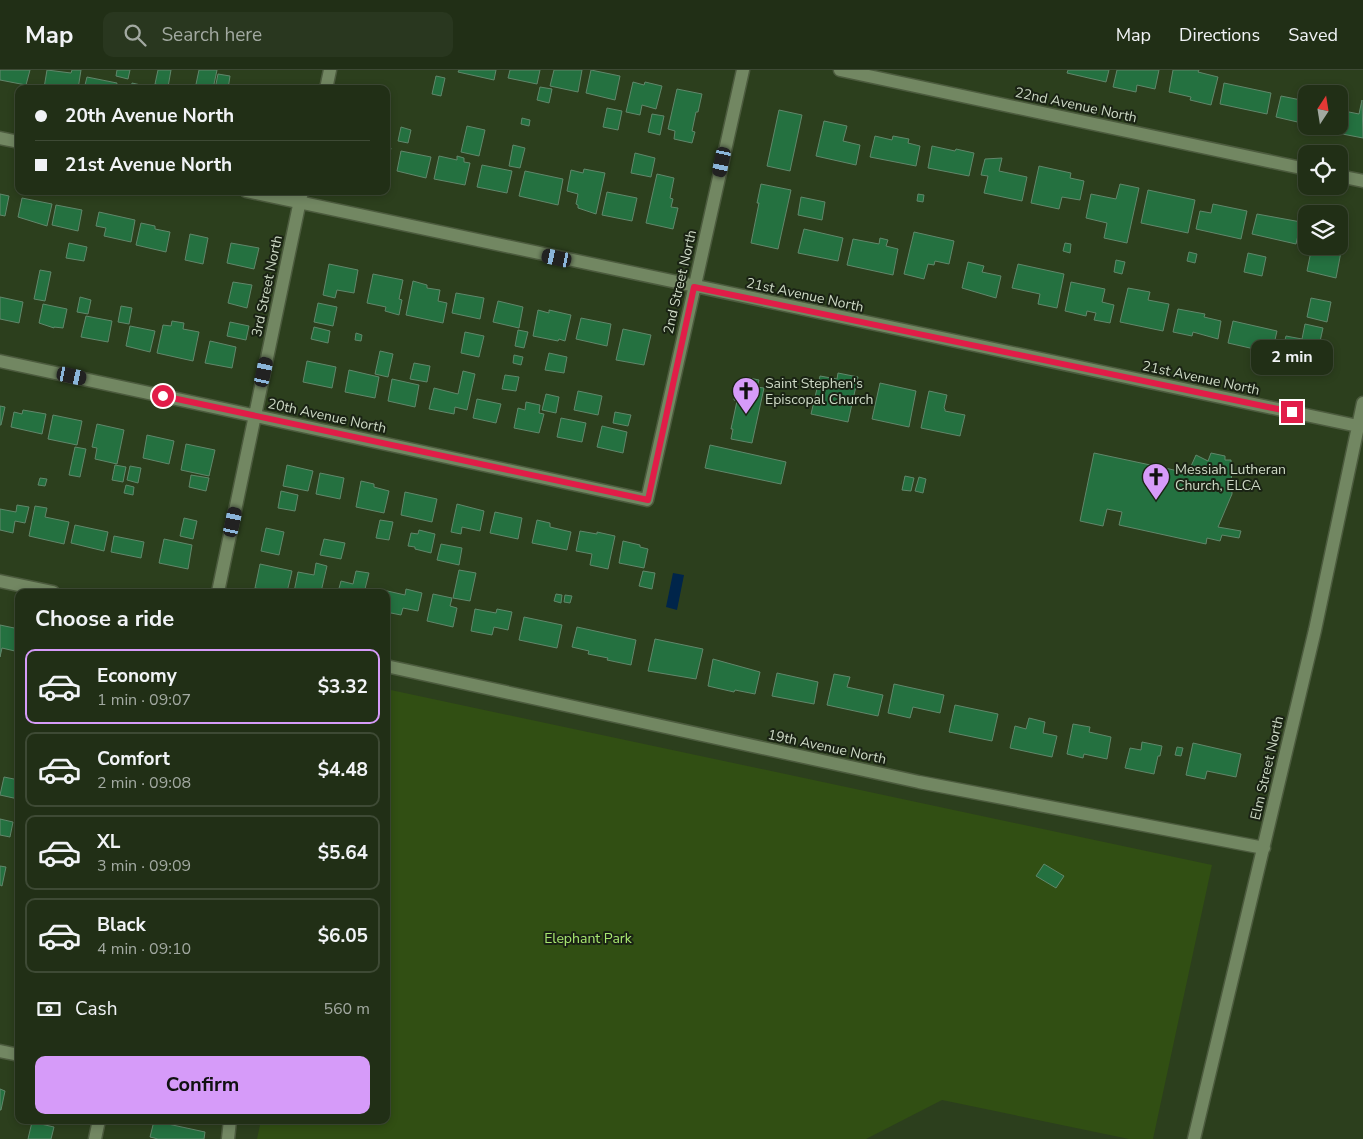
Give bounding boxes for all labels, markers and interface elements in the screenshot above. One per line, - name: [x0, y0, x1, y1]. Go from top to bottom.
- search box: [103, 12, 453, 57]
- text: Map: [25, 19, 73, 51]
- icon: search: [121, 21, 149, 49]
- text: Search here: [161, 22, 262, 48]
- text: Map: [1116, 23, 1151, 47]
- text: Directions: [1179, 23, 1260, 47]
- text: Saved: [1288, 23, 1338, 47]
- street label: 22nd Avenue North: [1013, 83, 1139, 127]
- north arrow: [1298, 85, 1348, 135]
- map controls: [1298, 85, 1348, 255]
- text: 20th Avenue North: [65, 103, 234, 129]
- button: locate: [1298, 145, 1348, 195]
- car: [711, 146, 732, 178]
- text: 21st Avenue North: [65, 152, 232, 178]
- button: layers: [1298, 205, 1348, 255]
- street label: 2nd Street North: [659, 228, 701, 336]
- street label: 3rd Street North: [247, 234, 287, 338]
- car: [540, 248, 573, 268]
- street label: 21st Avenue North: [745, 273, 865, 317]
- callout: 2 min: [1251, 340, 1333, 374]
- text: 2 min: [1271, 346, 1313, 368]
- car: [253, 356, 274, 388]
- street label: 21st Avenue North: [1141, 356, 1261, 400]
- car: [55, 366, 88, 386]
- place label: Saint Stephen's Episcopal Church: [765, 374, 873, 409]
- church icon: Saint Stephen's Episcopal Church: [731, 376, 761, 415]
- route start: [152, 385, 174, 407]
- street label: 20th Avenue North: [266, 394, 388, 438]
- route end: [1281, 401, 1303, 423]
- place label: Messiah Lutheran Church, ELCA: [1175, 460, 1286, 495]
- church icon: Messiah Lutheran Church, ELCA: [1141, 462, 1171, 501]
- car: [222, 506, 243, 538]
- text: Choose a ride: [35, 604, 174, 634]
- text: Economy: [97, 663, 177, 689]
- icon: car: [37, 664, 82, 709]
- text: $3.32: [318, 674, 368, 700]
- text: 1 min · 09:07: [97, 689, 191, 711]
- street label: Elm Street North: [1246, 714, 1288, 822]
- street label: 19th Avenue North: [766, 725, 888, 769]
- text: Comfort: [97, 746, 170, 772]
- icon: car: [37, 747, 82, 792]
- text: $4.48: [318, 757, 368, 783]
- text: 2 min · 09:08: [97, 772, 191, 794]
- text: XL: [97, 829, 120, 855]
- icon: car: [37, 830, 82, 875]
- text: $5.64: [318, 840, 368, 866]
- text: 3 min · 09:09: [97, 855, 191, 877]
- text: Black: [97, 912, 146, 938]
- icon: car: [37, 913, 82, 958]
- text: $6.05: [318, 923, 368, 949]
- park label: Elephant Park: [544, 929, 633, 948]
- text: 4 min · 09:10: [97, 938, 191, 960]
- icon: cash: [35, 995, 63, 1023]
- text: Cash: [75, 996, 117, 1022]
- text: 560 m: [323, 998, 370, 1020]
- button: Confirm: [35, 1056, 370, 1114]

